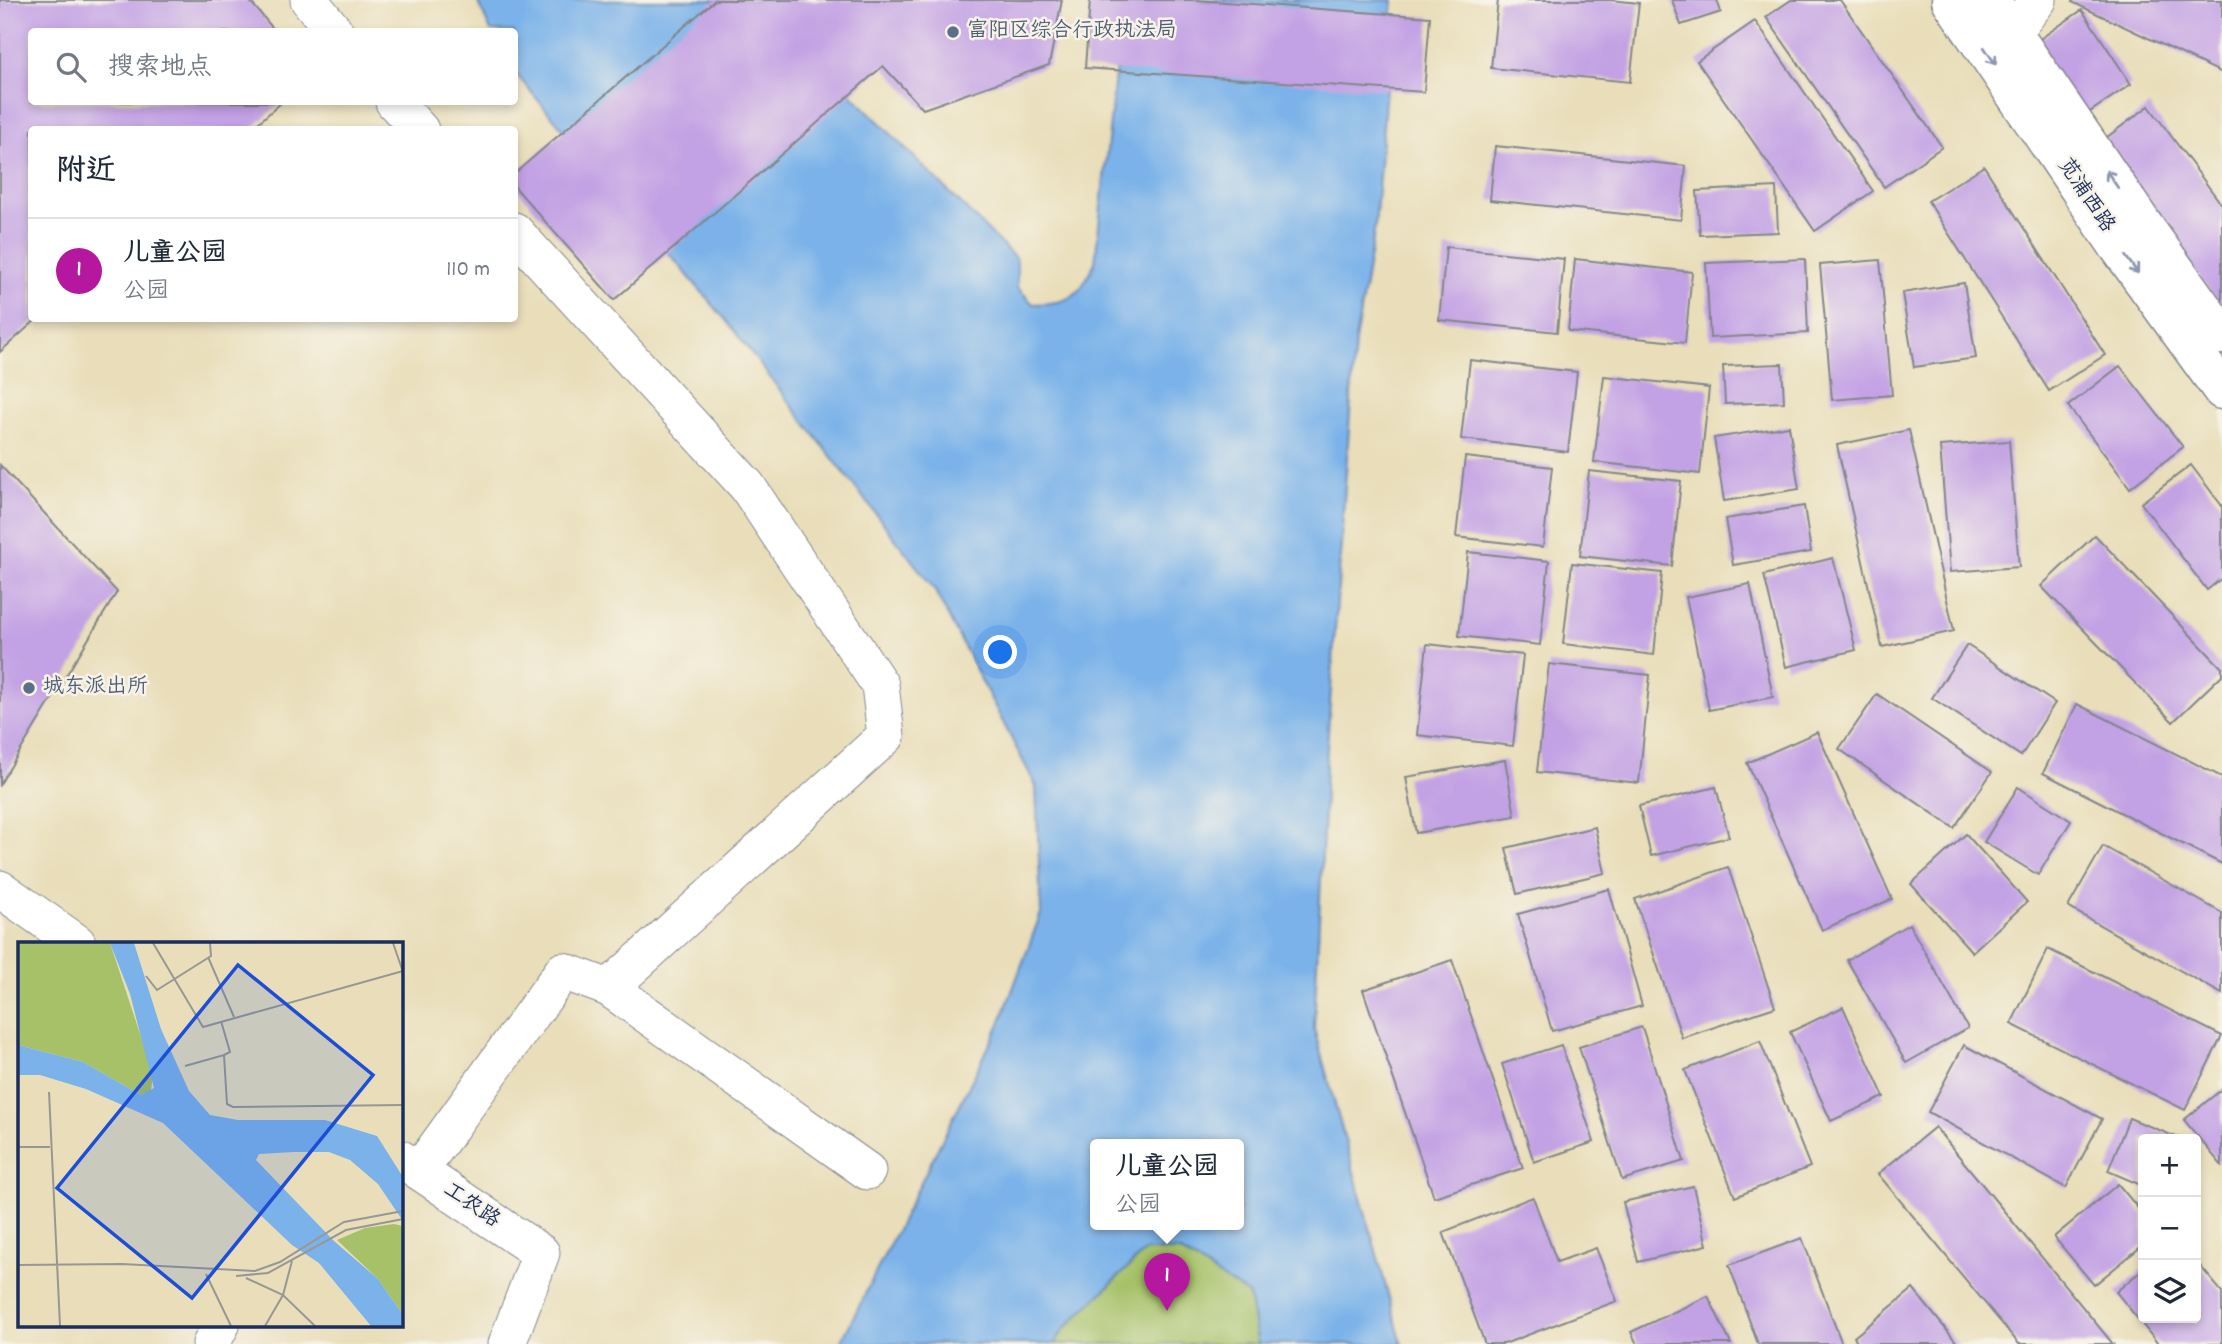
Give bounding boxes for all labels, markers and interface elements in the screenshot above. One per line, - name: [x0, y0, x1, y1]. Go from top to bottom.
- place label: 富阳区综合行政执法局: [967, 17, 1177, 47]
- marker: 富阳区综合行政执法局: [945, 24, 961, 40]
- search box: [28, 28, 518, 105]
- one-way arrow: [1983, 46, 1997, 66]
- icon: search: [52, 48, 90, 86]
- text: 搜索地点: [108, 50, 212, 87]
- text: 附近: [56, 152, 116, 195]
- street label: 苋浦西路: [2049, 153, 2121, 239]
- one-way arrow: [2104, 170, 2119, 189]
- text: 儿童公园: [123, 236, 227, 273]
- text: 1: [76, 254, 82, 287]
- text: 110 m: [446, 254, 490, 287]
- one-way arrow: [2125, 255, 2139, 274]
- text: 公园: [123, 276, 169, 309]
- your location: [983, 635, 1017, 669]
- place label: 城东派出所: [43, 673, 148, 703]
- marker: 城东派出所: [21, 680, 37, 696]
- inset map: [18, 942, 402, 1326]
- map controls: [2138, 1134, 2201, 1323]
- button: +: [2138, 1134, 2201, 1197]
- popup: [1090, 1139, 1244, 1230]
- text: 儿童公园: [1115, 1150, 1219, 1187]
- street label: 工农路: [436, 1176, 506, 1236]
- text: 公园: [1115, 1190, 1161, 1223]
- button: −: [2138, 1197, 2201, 1260]
- pin: 1: [1144, 1253, 1190, 1311]
- button: layers: [2138, 1260, 2201, 1323]

